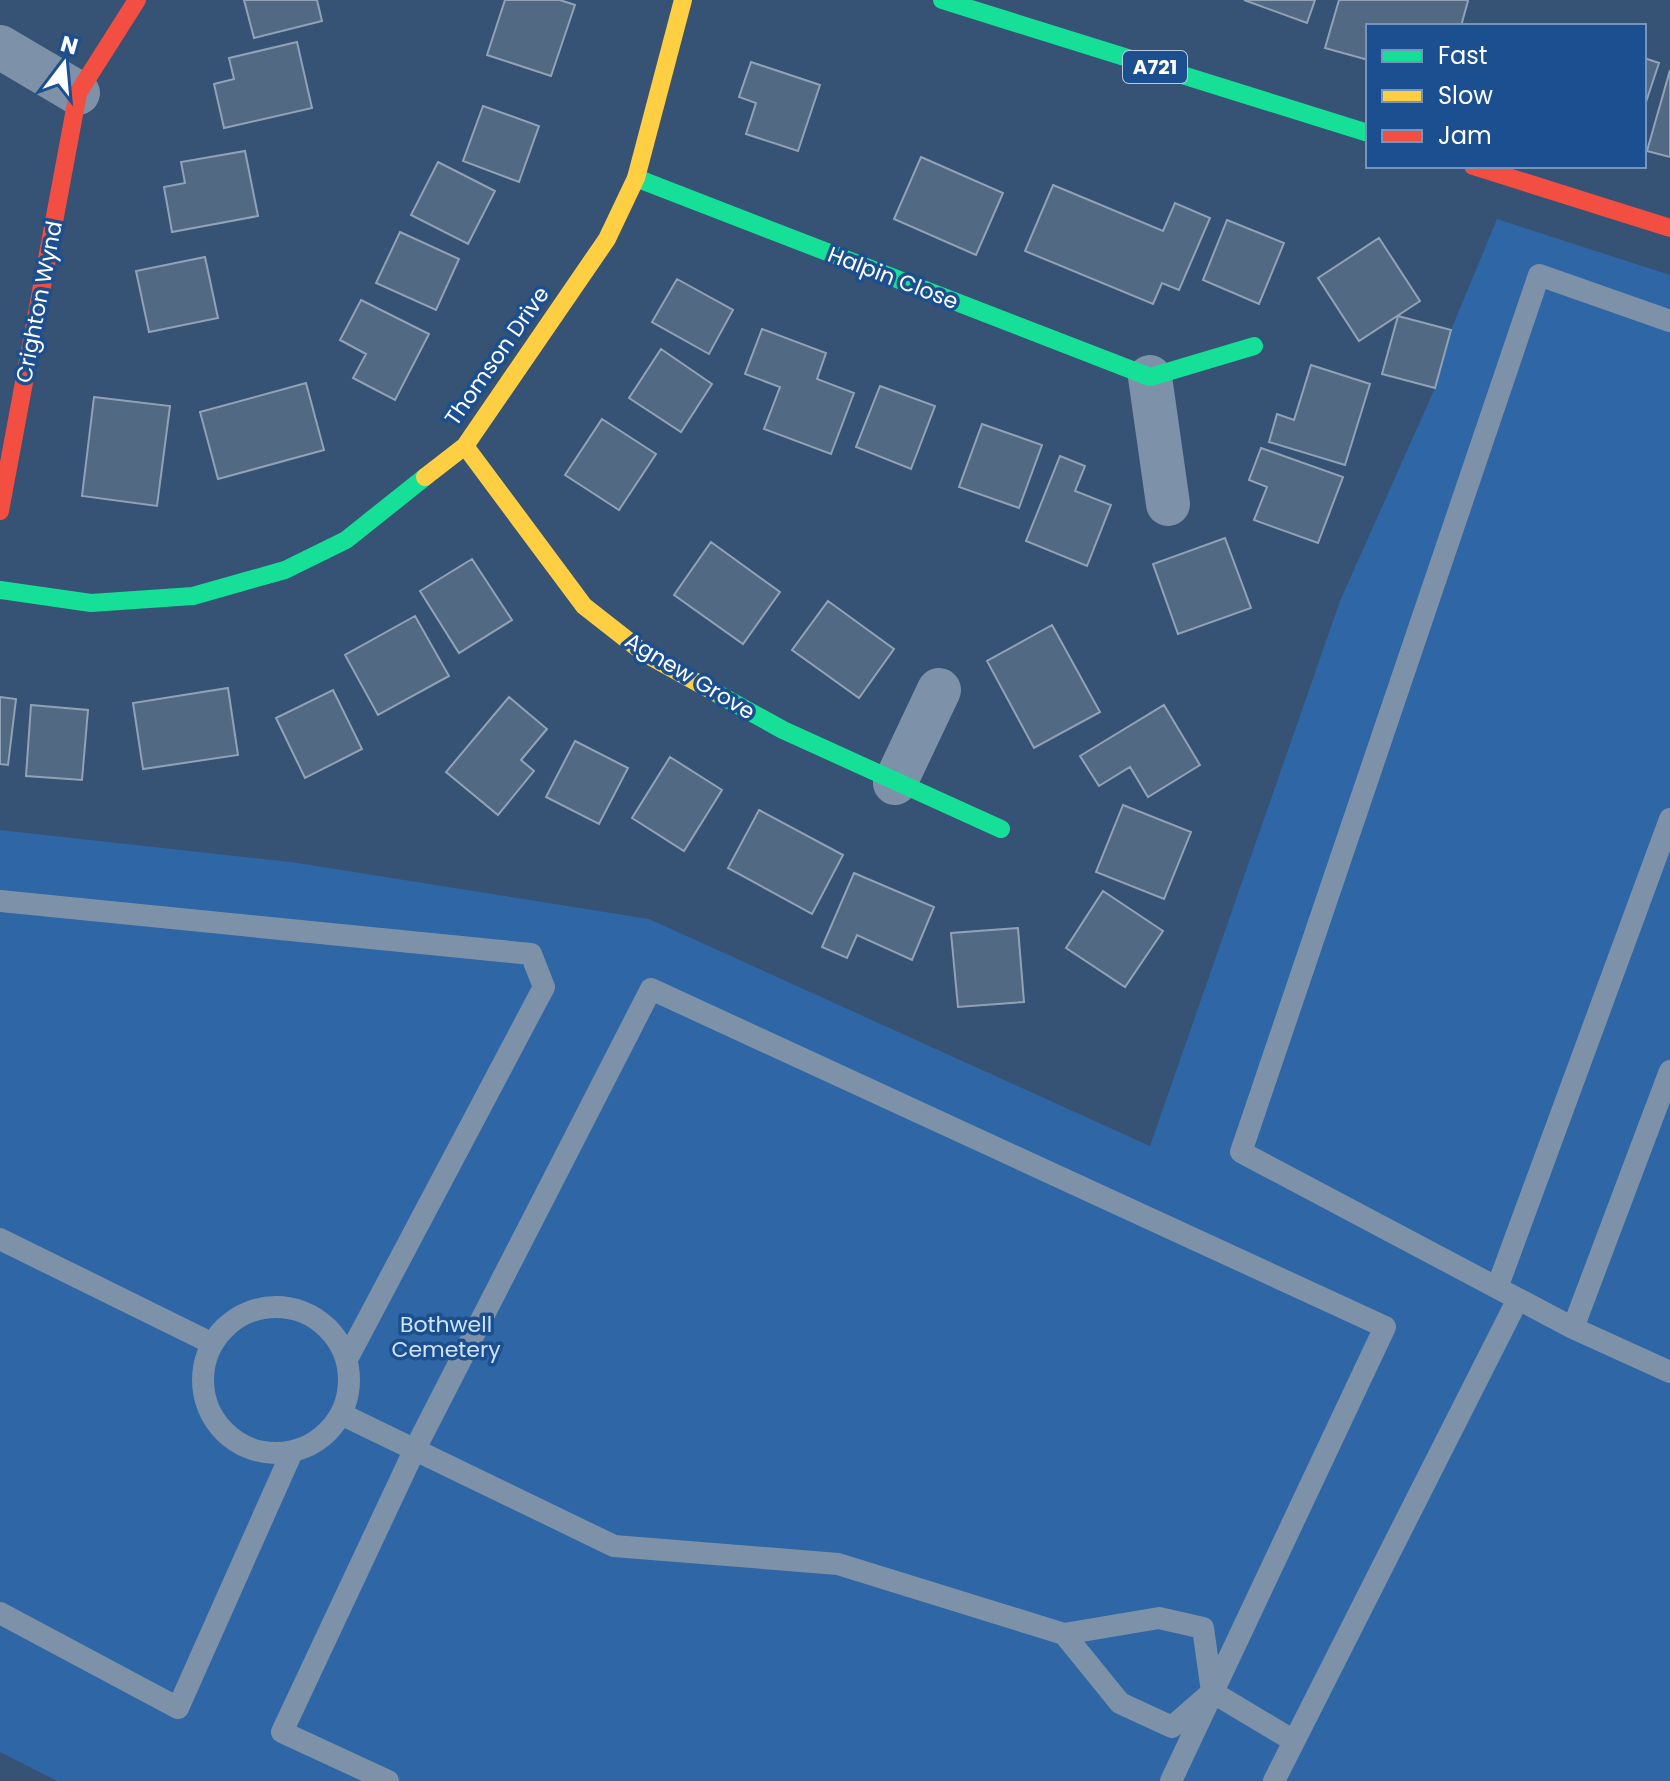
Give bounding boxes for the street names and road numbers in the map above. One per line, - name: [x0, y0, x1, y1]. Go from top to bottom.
- road number: A721: [1123, 51, 1187, 83]
- street label: Crighton Wynd: [8, 218, 70, 386]
- street label: Halpin Close: [823, 239, 963, 317]
- street label: Thomson Drive: [437, 280, 557, 432]
- street label: Agnew Grove: [619, 625, 761, 727]

